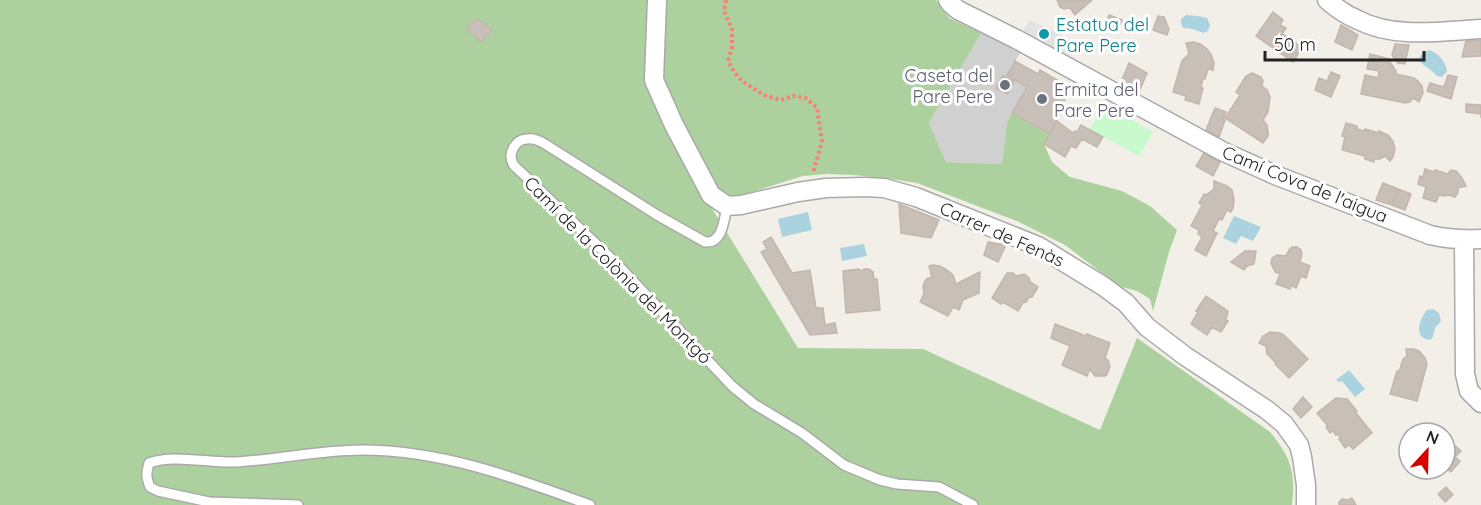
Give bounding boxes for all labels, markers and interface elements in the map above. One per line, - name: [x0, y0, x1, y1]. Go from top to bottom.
- place label: Estatua del Pare Pere: [1056, 13, 1149, 57]
- scale bar: [1265, 24, 1424, 62]
- marker: Estatua del Pare Pere: [1037, 27, 1051, 41]
- text: 50 m: [1274, 33, 1316, 56]
- place label: Caseta del Pare Pere: [905, 64, 993, 108]
- marker: Caseta del Pare Pere: [998, 78, 1012, 92]
- place label: Ermita del Pare Pere: [1054, 78, 1139, 122]
- marker: Ermita del Pare Pere: [1035, 92, 1049, 106]
- street label: Camí Cova de l'aigua: [1219, 140, 1391, 228]
- street label: Camí de la Colònia del Montgó: [519, 171, 717, 369]
- street label: Carrer de Fenàs: [936, 196, 1068, 272]
- north arrow: [1397, 421, 1457, 481]
- text: N: [1423, 426, 1442, 449]

